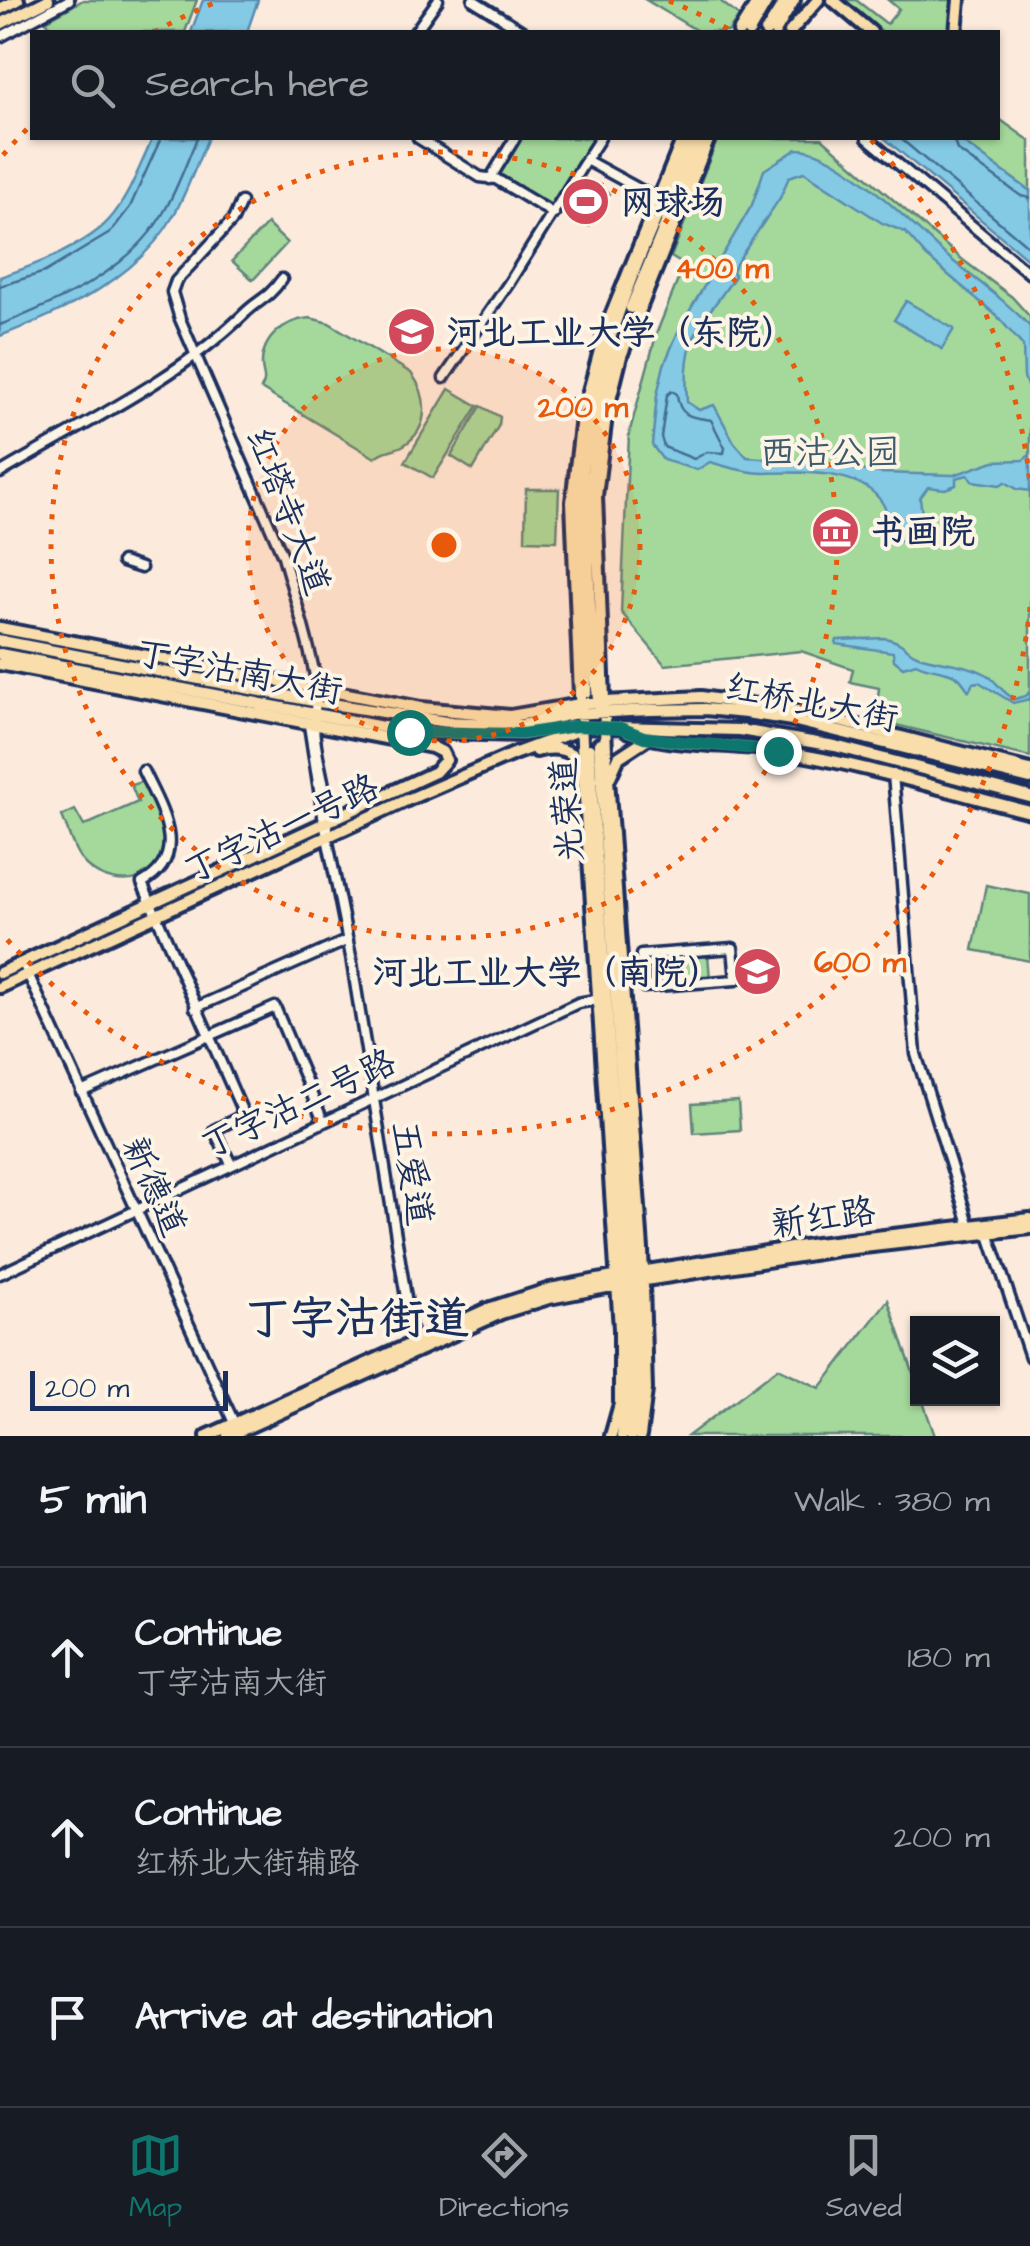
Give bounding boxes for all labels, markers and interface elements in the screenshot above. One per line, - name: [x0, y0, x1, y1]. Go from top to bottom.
- search box: [30, 30, 1000, 140]
- icon: search: [65, 58, 120, 113]
- text: Search here: [145, 59, 369, 111]
- sports icon: 网球场: [559, 176, 611, 228]
- place label: 网球场: [620, 179, 725, 228]
- text: 400 m: [675, 248, 769, 290]
- school or university icon: 河北工业大学（东院）: [385, 306, 437, 358]
- place label: 河北工业大学（东院）: [446, 309, 796, 358]
- text: 200 m: [537, 387, 629, 429]
- street label: 红塔寺大道: [233, 421, 342, 602]
- park label: 西沽公园: [760, 429, 900, 478]
- museum icon: 书画院: [809, 505, 861, 557]
- place label: 书画院: [870, 508, 975, 557]
- centre of rings: [426, 527, 462, 563]
- street label: 丁字沽南大街: [131, 628, 346, 717]
- street label: 红桥北大街: [721, 663, 902, 744]
- route start: [387, 710, 433, 756]
- route end: [756, 729, 802, 775]
- street label: 光荣道: [539, 756, 596, 864]
- street label: 丁字沽一号路: [176, 763, 387, 896]
- text: 600 m: [814, 942, 907, 984]
- school or university icon: 河北工业大学（南院）: [731, 946, 783, 998]
- place label: 河北工业大学（南院）: [372, 949, 722, 998]
- street label: 丁字沽二号路: [193, 1038, 404, 1171]
- street label: 五爱道: [379, 1118, 444, 1229]
- street label: 新德道: [109, 1129, 198, 1245]
- street label: 新红路: [768, 1187, 879, 1250]
- district label: 丁字沽街道: [244, 1289, 470, 1351]
- map controls: [910, 1316, 1000, 1406]
- button: layers: [910, 1316, 1000, 1406]
- scale bar: [30, 1366, 228, 1410]
- text: 200 m: [45, 1369, 129, 1408]
- text: 5 min: [40, 1472, 147, 1530]
- text: Walk · 380 m: [794, 1479, 990, 1524]
- text: Continue: [135, 1608, 282, 1660]
- icon: ahead: [40, 1630, 95, 1685]
- text: 180 m: [907, 1635, 990, 1680]
- text: 丁字沽南大街: [135, 1661, 327, 1706]
- text: Continue: [135, 1788, 282, 1840]
- icon: ahead: [40, 1810, 95, 1865]
- text: 200 m: [894, 1815, 990, 1860]
- text: 红桥北大街辅路: [135, 1841, 359, 1886]
- icon: arrive: [40, 1990, 95, 2045]
- text: Arrive at destination: [135, 1991, 492, 2043]
- tab: Map: [128, 2128, 183, 2227]
- tab: Directions: [439, 2128, 569, 2227]
- tab: Saved: [826, 2128, 902, 2227]

